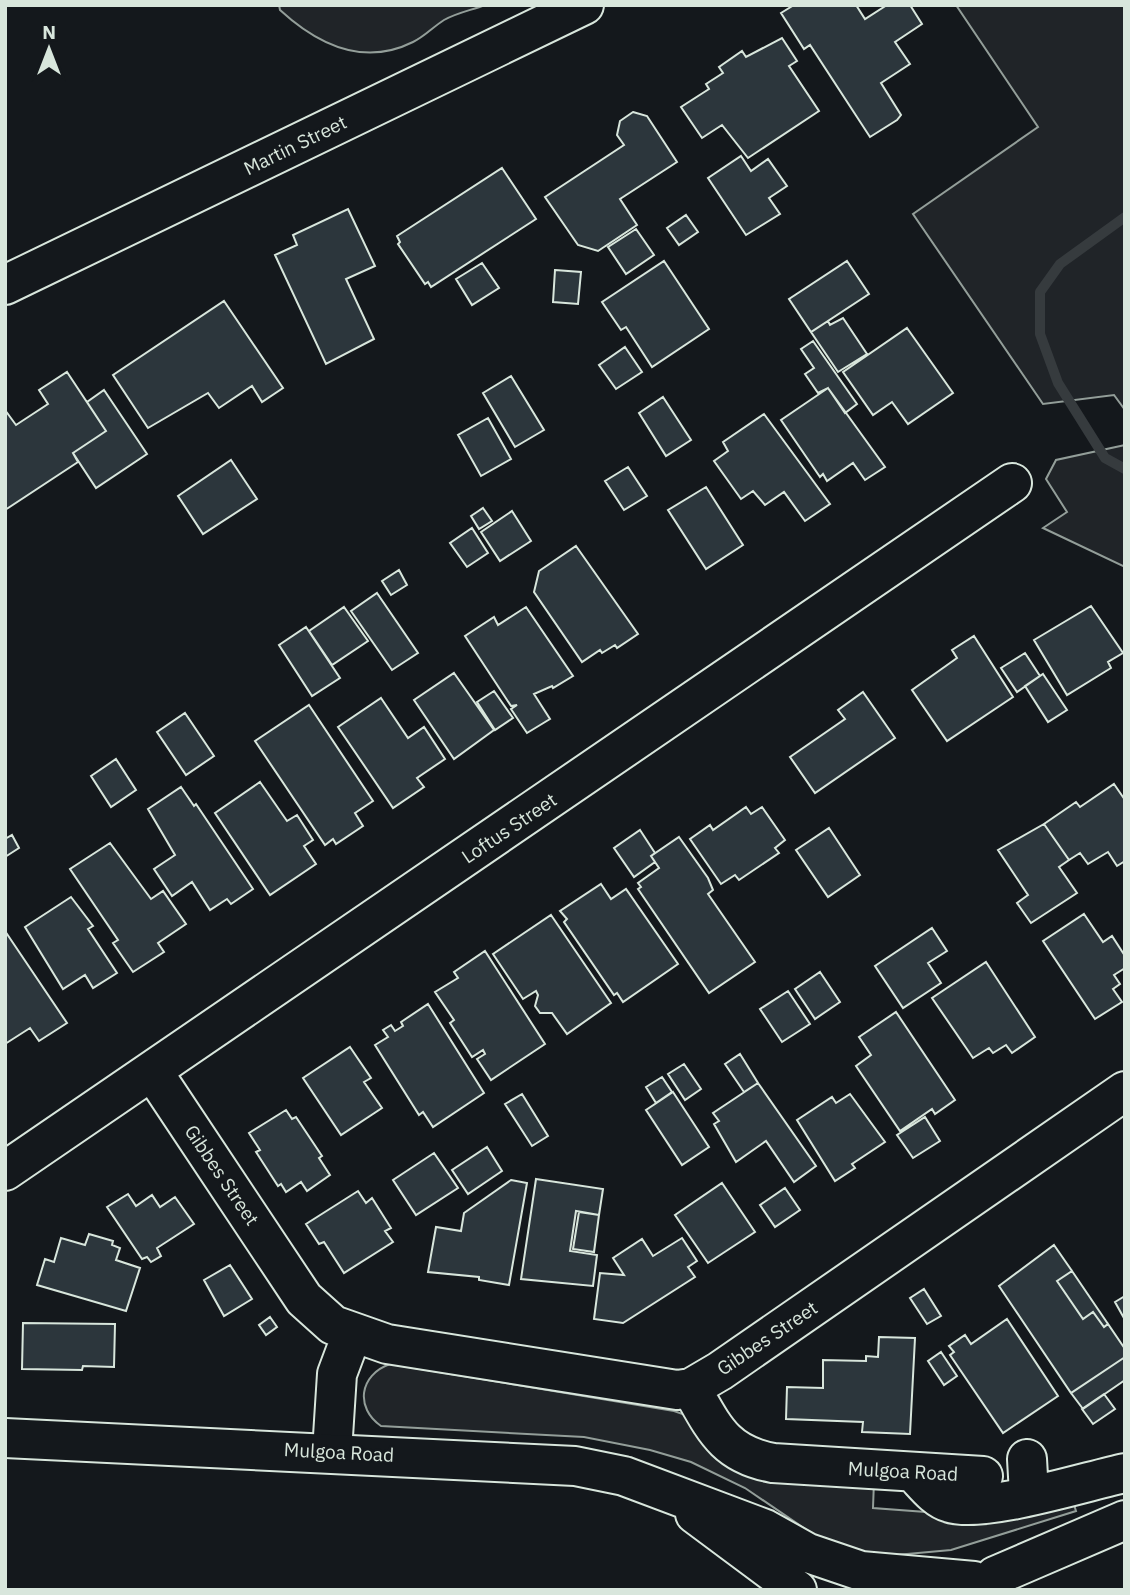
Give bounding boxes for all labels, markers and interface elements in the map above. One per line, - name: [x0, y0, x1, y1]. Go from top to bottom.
- north arrow: [14, 14, 84, 84]
- text: N: [42, 20, 56, 44]
- street label: Martin Street: [240, 110, 350, 180]
- street label: Loftus Street: [457, 787, 561, 869]
- street label: Gibbes Street: [180, 1120, 264, 1230]
- street label: Gibbes Street: [712, 1296, 822, 1380]
- street label: Mulgoa Road: [283, 1437, 395, 1467]
- street label: Mulgoa Road: [847, 1456, 959, 1486]

